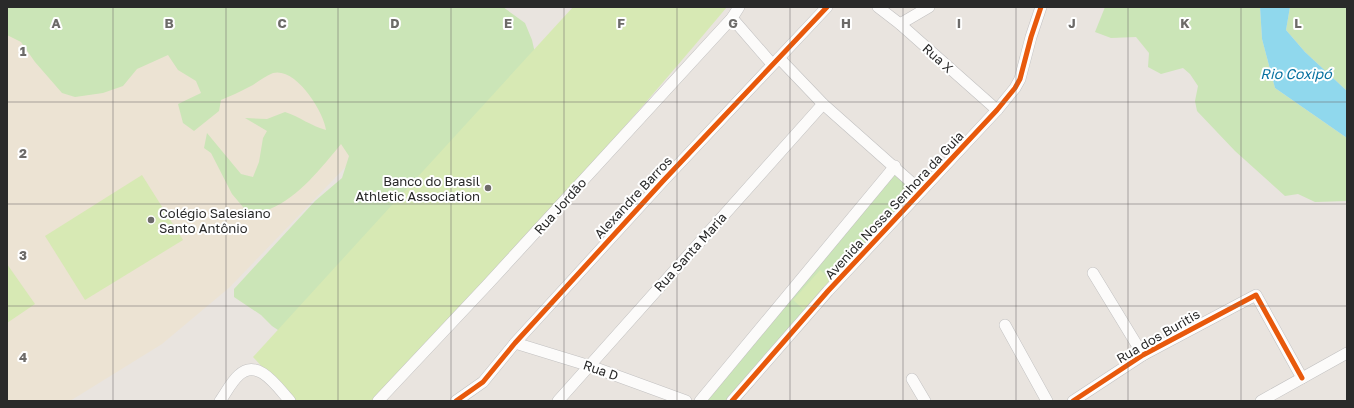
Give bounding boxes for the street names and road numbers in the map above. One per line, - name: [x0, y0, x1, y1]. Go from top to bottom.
- street label: Rua X: [919, 40, 957, 76]
- street label: Avenida Nossa Senhora da Guia: [821, 128, 967, 282]
- street label: Alexandre Barros: [591, 152, 675, 241]
- street label: Rua Jordão: [531, 174, 590, 237]
- street label: Rua Santa Maria: [650, 209, 730, 295]
- street label: Rua dos Buritis: [1113, 306, 1203, 366]
- street label: Rua D: [581, 357, 621, 383]

